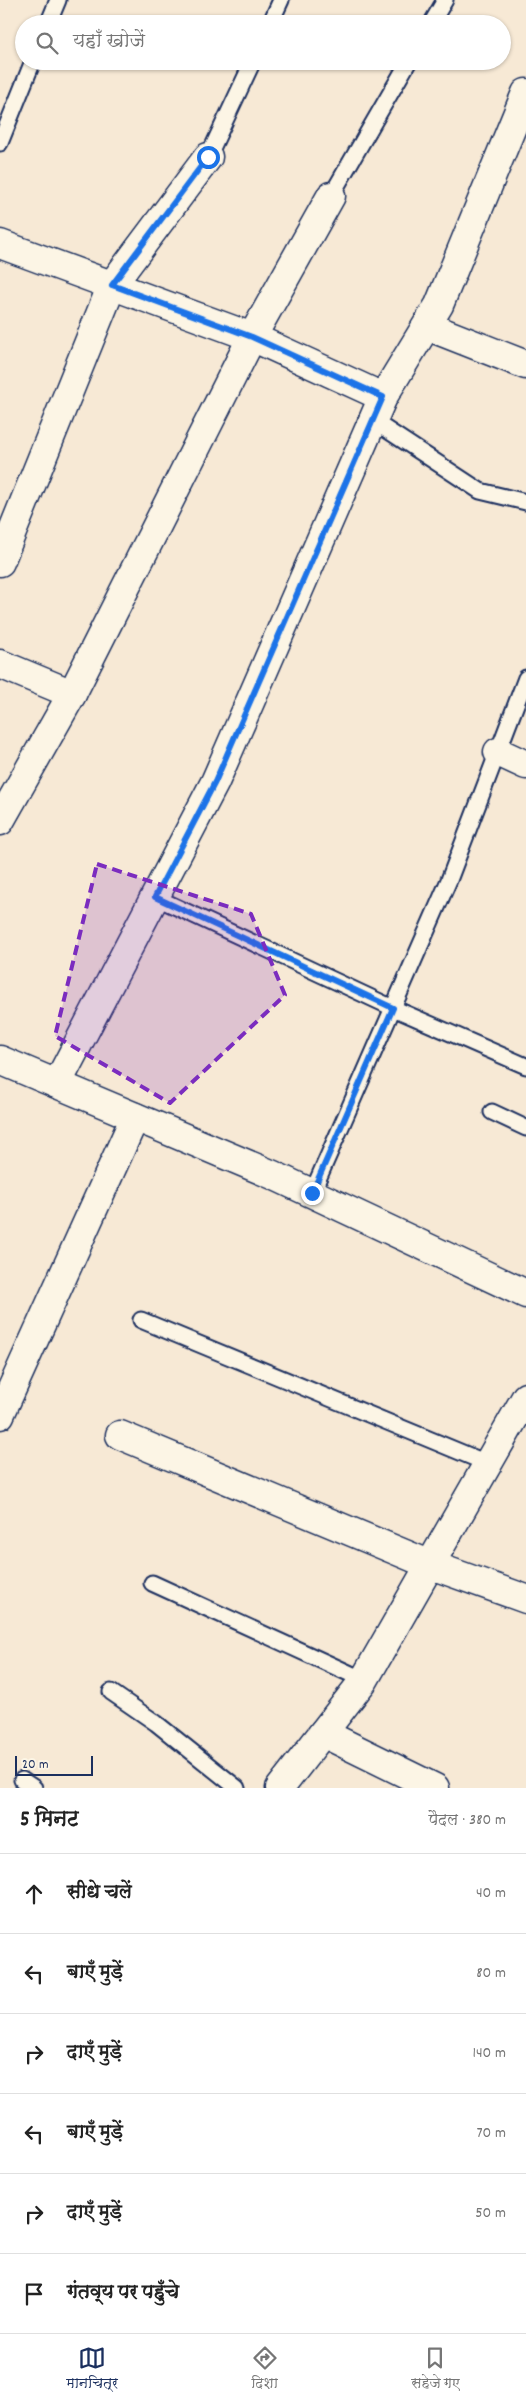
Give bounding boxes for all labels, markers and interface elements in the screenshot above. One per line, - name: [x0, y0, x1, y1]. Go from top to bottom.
- search box: [15, 15, 511, 70]
- icon: search: [33, 29, 61, 57]
- text: यहाँ खोजें: [73, 29, 145, 56]
- route start: [197, 146, 220, 169]
- route end: [301, 1182, 324, 1205]
- scale bar: [15, 1753, 92, 1776]
- text: 20 m: [22, 1755, 49, 1775]
- text: 5 मिनट: [20, 1806, 79, 1836]
- text: पैदल · 380 m: [428, 1809, 506, 1832]
- icon: ahead: [20, 1880, 48, 1908]
- text: सीधे चलें: [67, 1880, 132, 1907]
- text: 40 m: [476, 1882, 506, 1905]
- icon: left: [20, 1960, 48, 1988]
- text: बाएँ मुड़ें: [67, 1960, 123, 1987]
- text: 80 m: [476, 1962, 506, 1985]
- icon: right: [20, 2040, 48, 2068]
- text: दाएँ मुड़ें: [67, 2040, 122, 2067]
- text: 140 m: [472, 2042, 506, 2065]
- icon: left: [20, 2120, 48, 2148]
- text: बाएँ मुड़ें: [67, 2120, 123, 2147]
- text: 70 m: [476, 2122, 506, 2145]
- icon: right: [20, 2200, 48, 2228]
- text: दाएँ मुड़ें: [67, 2200, 122, 2227]
- text: 50 m: [475, 2202, 506, 2225]
- icon: arrive: [20, 2280, 48, 2308]
- text: गंतव्य पर पहुँचे: [67, 2280, 179, 2307]
- tab: मानचित्र: [66, 2344, 118, 2394]
- tab: दिशा: [251, 2344, 279, 2394]
- tab: सहेजे गए: [411, 2344, 460, 2394]

